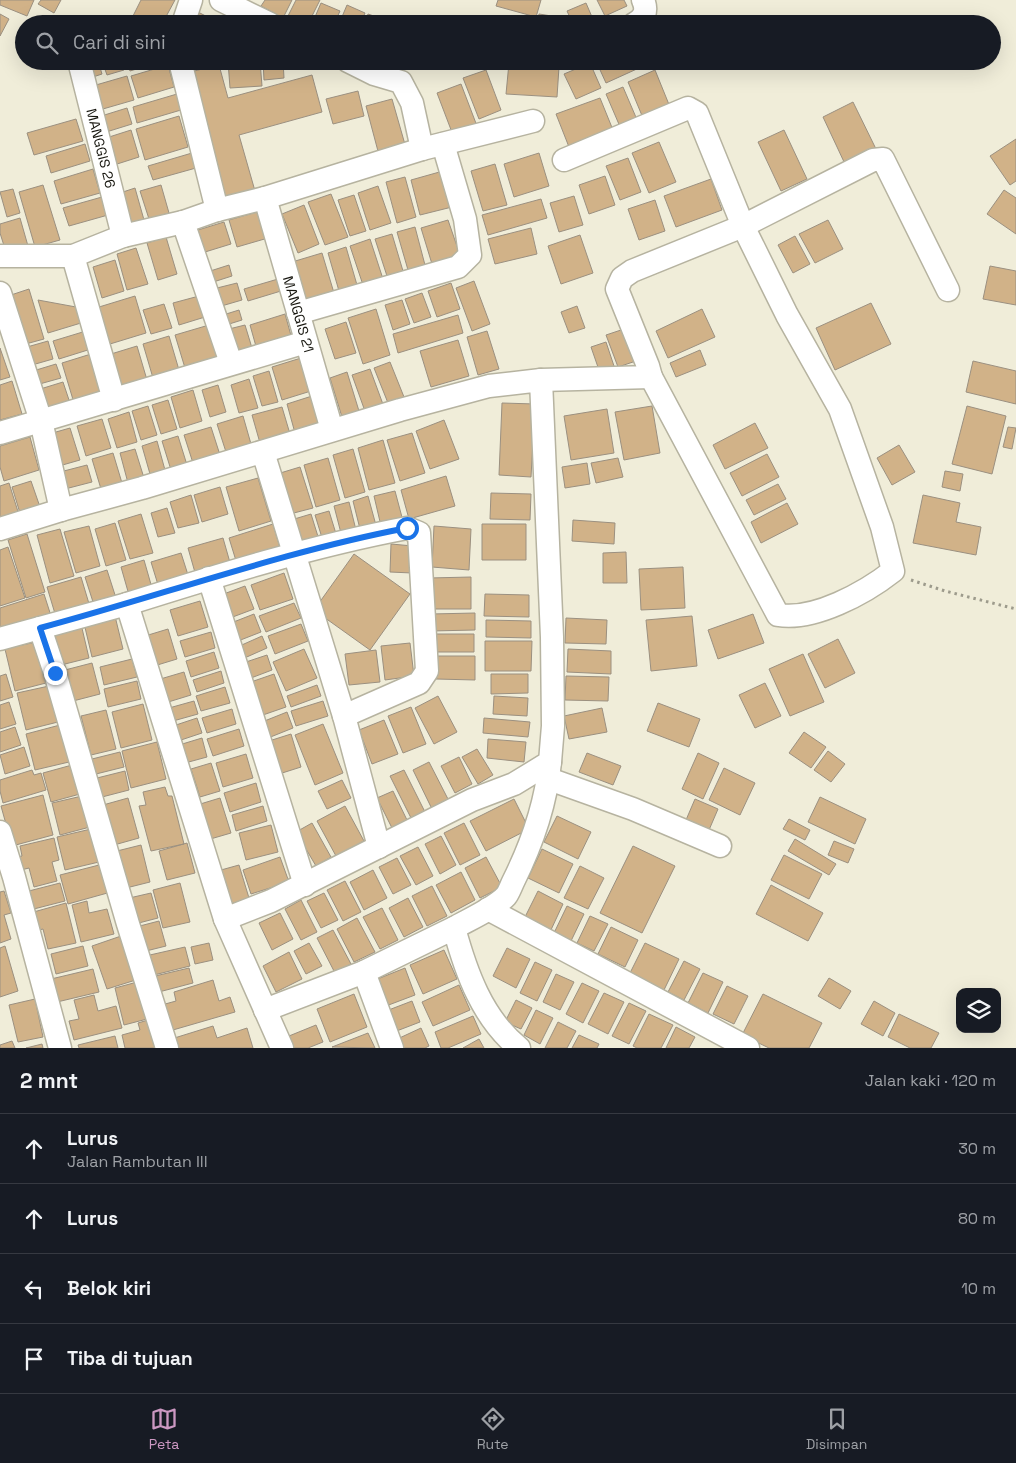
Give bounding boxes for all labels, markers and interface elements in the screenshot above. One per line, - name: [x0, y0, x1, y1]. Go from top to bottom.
- search box: [15, 15, 1001, 70]
- icon: search: [33, 29, 61, 57]
- text: Cari di sini: [73, 30, 166, 55]
- street label: MANGGIS 26: [82, 107, 120, 190]
- street label: MANGGIS 21: [279, 274, 318, 355]
- route start: [396, 517, 419, 540]
- route end: [44, 662, 67, 685]
- map controls: [956, 988, 1001, 1033]
- button: layers: [956, 988, 1001, 1033]
- text: 2 mnt: [20, 1067, 78, 1094]
- text: Jalan kaki · 120 m: [865, 1070, 996, 1091]
- text: Lurus: [67, 1126, 118, 1151]
- icon: ahead: [20, 1135, 48, 1163]
- text: 30 m: [958, 1138, 996, 1159]
- text: Jalan Rambutan Ill: [67, 1151, 208, 1172]
- icon: ahead: [20, 1205, 48, 1233]
- text: Lurus: [67, 1206, 118, 1231]
- text: 80 m: [958, 1208, 996, 1229]
- icon: left: [20, 1275, 48, 1303]
- text: Belok kiri: [67, 1276, 151, 1301]
- text: 10 m: [961, 1278, 996, 1299]
- icon: arrive: [20, 1345, 48, 1373]
- text: Tiba di tujuan: [67, 1346, 193, 1371]
- tab: Peta: [149, 1405, 179, 1453]
- tab: Rute: [477, 1405, 509, 1453]
- tab: Disimpan: [806, 1405, 867, 1453]

